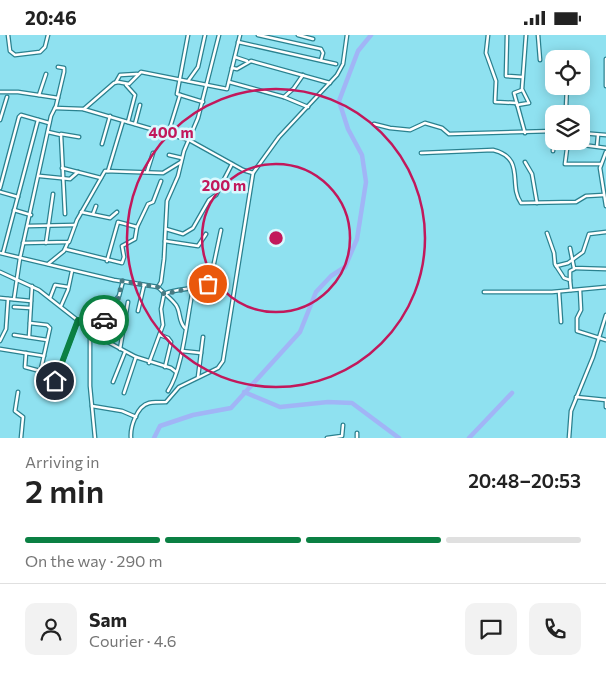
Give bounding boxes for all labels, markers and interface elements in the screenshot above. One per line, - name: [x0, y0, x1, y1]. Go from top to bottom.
- text: 20:46: [25, 6, 77, 29]
- map controls: [545, 50, 590, 150]
- button: locate: [545, 50, 590, 95]
- button: layers: [545, 105, 590, 150]
- text: 400 m: [148, 123, 194, 141]
- text: 200 m: [202, 176, 246, 194]
- centre of rings: [267, 229, 285, 247]
- pin: [187, 263, 229, 305]
- icon: bag: [194, 270, 222, 298]
- courier: [79, 295, 129, 345]
- icon: car: [90, 306, 118, 334]
- pin: [34, 360, 76, 402]
- icon: home: [41, 367, 69, 395]
- text: Arriving in: [25, 452, 99, 471]
- text: 20:48–20:53: [468, 469, 581, 492]
- text: 2 min: [25, 470, 104, 510]
- text: On the way · 290 m: [25, 551, 163, 570]
- button: person: [25, 603, 77, 655]
- button: chat: [465, 603, 517, 655]
- button: phone: [529, 603, 581, 655]
- text: Sam: [89, 608, 127, 631]
- text: Courier · 4.6: [89, 631, 176, 650]

